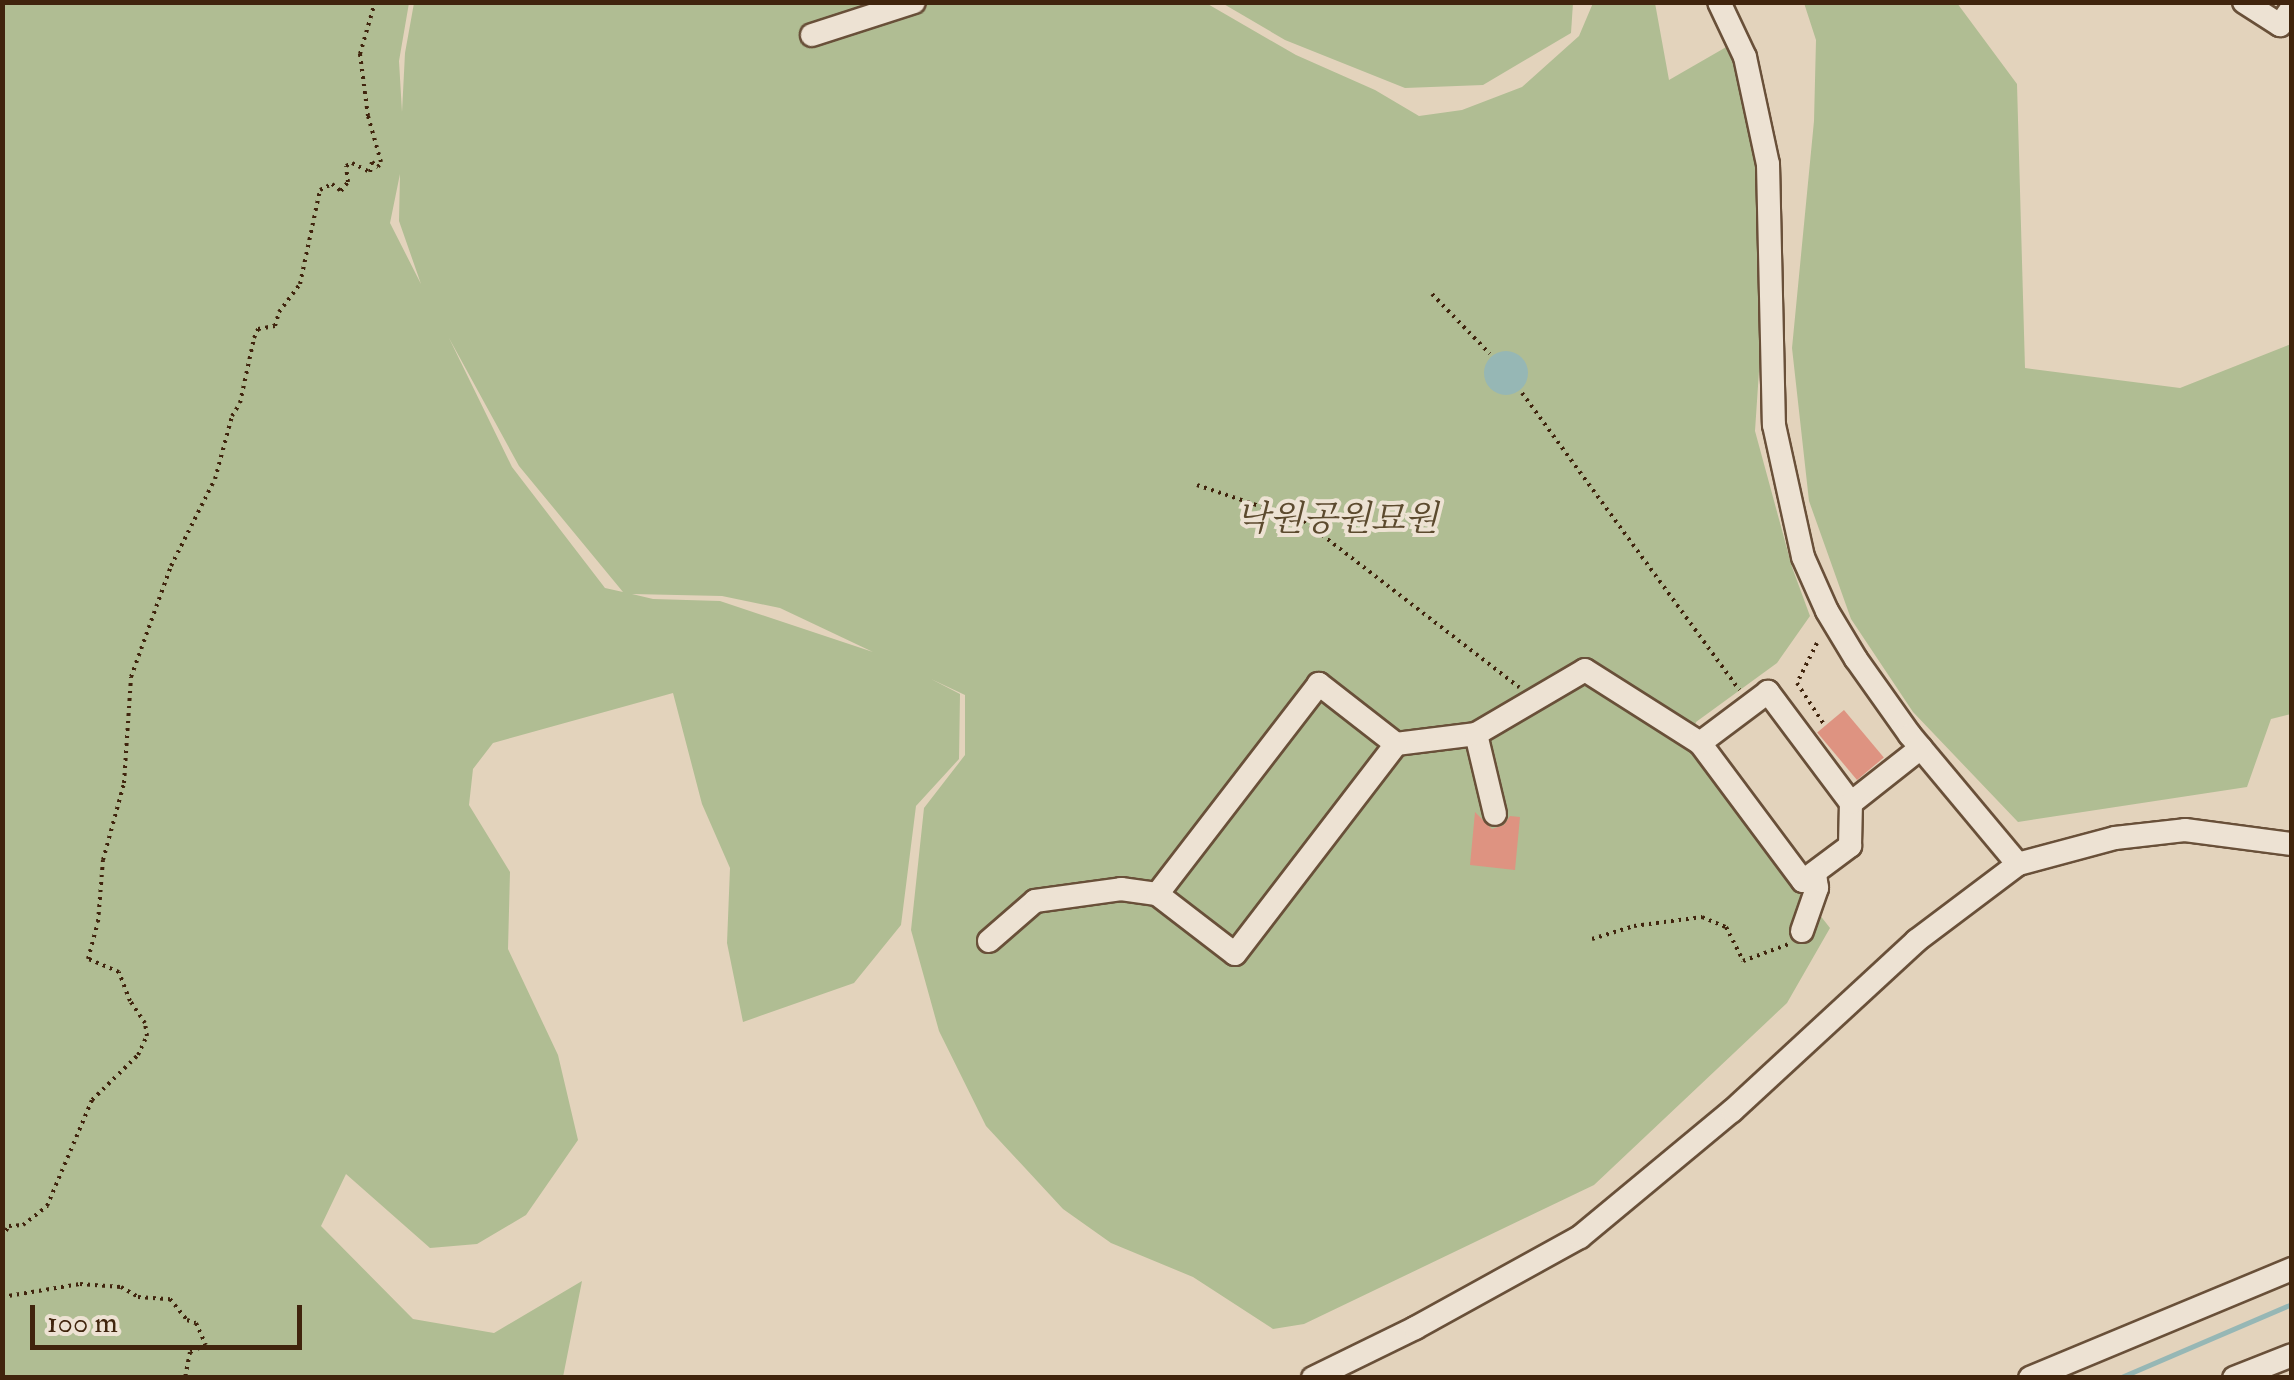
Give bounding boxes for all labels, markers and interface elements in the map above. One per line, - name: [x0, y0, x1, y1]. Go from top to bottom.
- park label: 낙원공원묘원: [1236, 498, 1438, 540]
- scale bar: [35, 1285, 308, 1347]
- text: 100 m: [47, 1304, 118, 1341]

